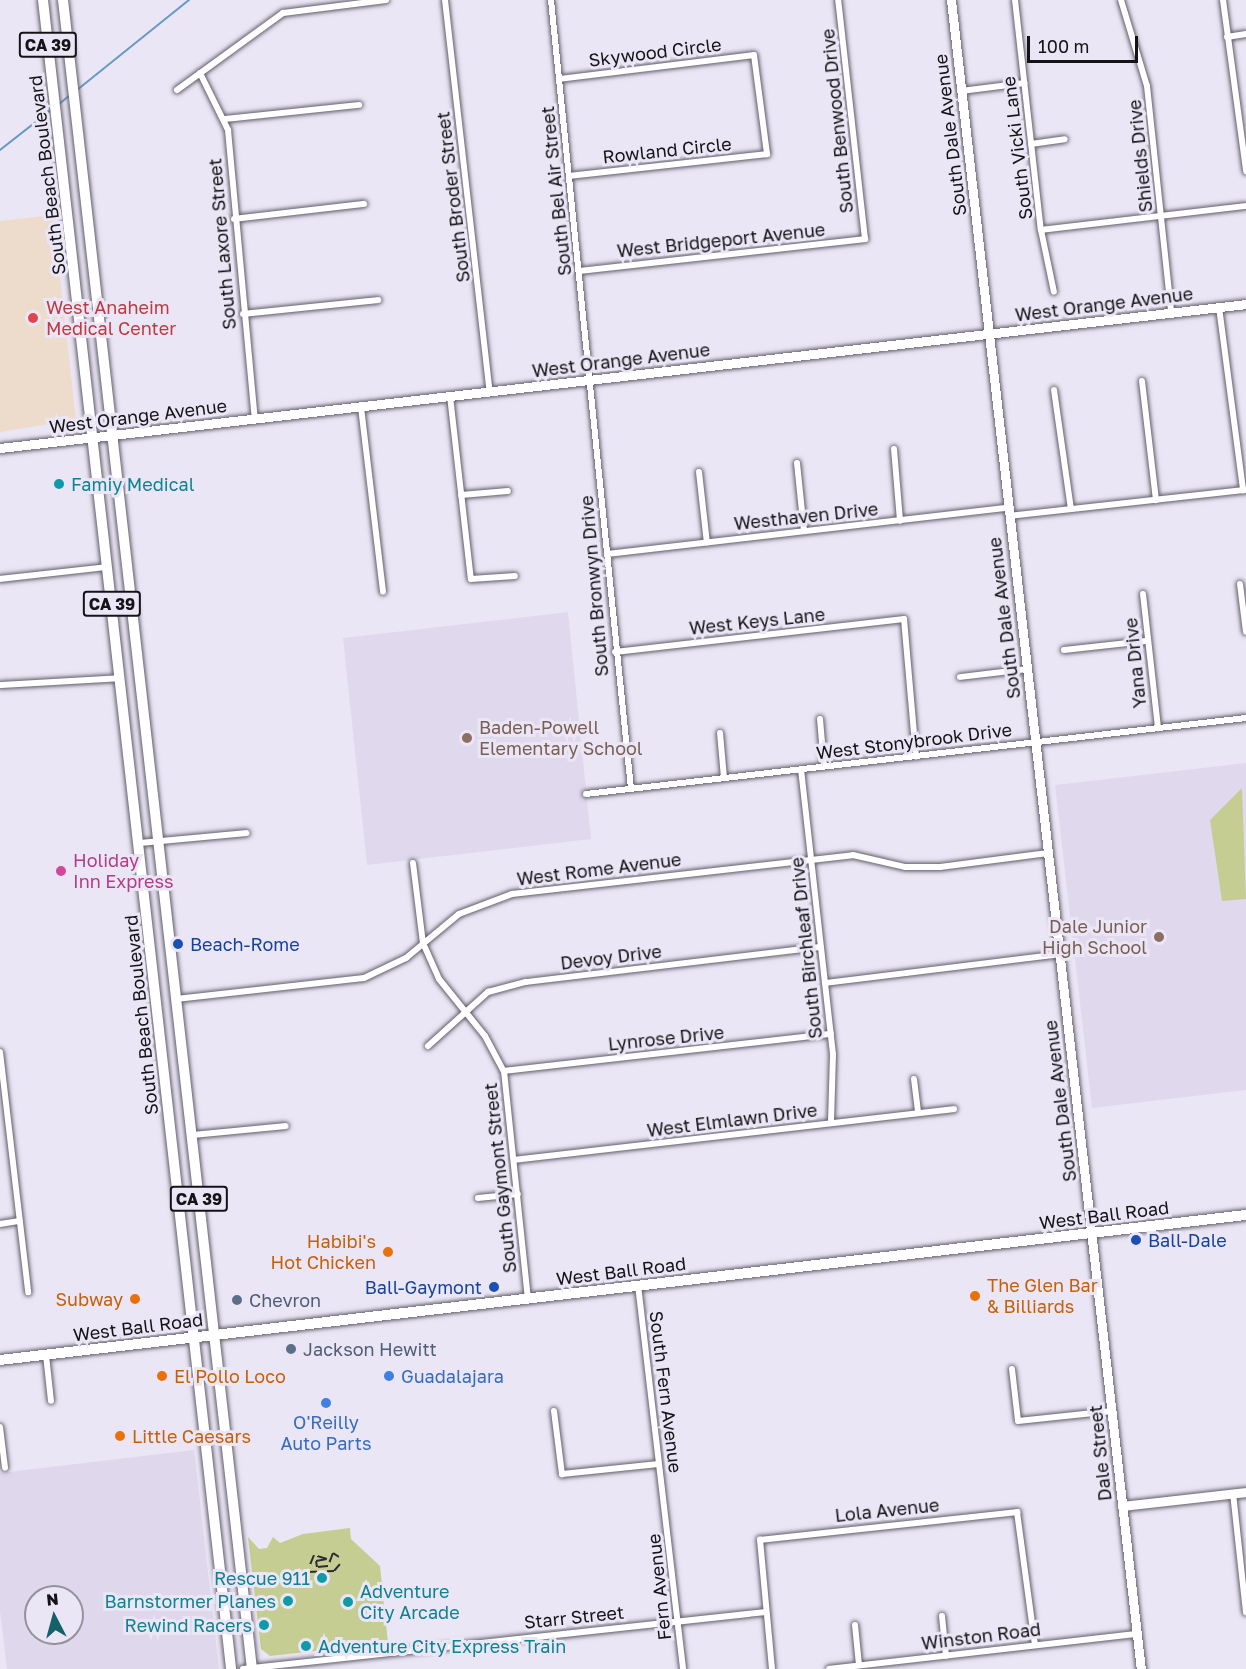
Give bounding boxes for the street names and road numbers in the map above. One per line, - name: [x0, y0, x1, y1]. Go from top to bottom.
- street label: South Benwood Drive: [817, 28, 857, 214]
- road number: CA 39: [18, 32, 78, 58]
- street label: Skywood Circle: [587, 33, 723, 71]
- street label: South Dale Avenue: [929, 53, 971, 217]
- street label: South Beach Boulevard: [24, 74, 70, 276]
- street label: South Vicki Lane: [997, 75, 1037, 221]
- street label: Shields Drive: [1123, 99, 1157, 213]
- street label: South Bel Air Street: [536, 105, 576, 277]
- street label: South Broder Street: [432, 110, 474, 284]
- street label: Rowland Circle: [601, 132, 733, 168]
- street label: South Laxore Street: [204, 157, 240, 331]
- street label: West Bridgeport Avenue: [616, 218, 826, 262]
- street label: West Orange Avenue: [1014, 282, 1194, 326]
- street label: West Orange Avenue: [531, 338, 711, 382]
- street label: West Orange Avenue: [48, 394, 228, 438]
- street label: South Bronwyn Drive: [575, 495, 613, 677]
- street label: Westhaven Drive: [733, 498, 879, 534]
- street label: South Dale Avenue: [983, 536, 1025, 700]
- road number: CA 39: [82, 591, 142, 617]
- street label: West Keys Lane: [688, 603, 826, 639]
- street label: Yana Drive: [1120, 617, 1150, 709]
- street label: West Stonybrook Drive: [815, 718, 1013, 764]
- street label: West Rome Avenue: [516, 848, 682, 890]
- street label: South Birchleaf Drive: [786, 856, 826, 1040]
- street label: South Beach Boulevard: [120, 914, 162, 1116]
- street label: Devoy Drive: [559, 940, 663, 974]
- street label: South Dale Avenue: [1039, 1019, 1081, 1183]
- street label: Lynrose Drive: [607, 1021, 725, 1055]
- street label: South Gaymont Street: [479, 1082, 521, 1274]
- street label: West Elmlawn Drive: [646, 1099, 818, 1141]
- road number: CA 39: [169, 1186, 229, 1212]
- street label: West Ball Road: [1038, 1196, 1170, 1234]
- street label: West Ball Road: [555, 1252, 687, 1290]
- street label: West Ball Road: [72, 1308, 204, 1346]
- street label: South Fern Avenue: [645, 1310, 687, 1474]
- street label: Dale Street: [1084, 1404, 1116, 1502]
- street label: Lola Avenue: [834, 1494, 940, 1526]
- street label: Fern Avenue: [643, 1533, 675, 1641]
- street label: Starr Street: [523, 1601, 625, 1633]
- street label: Winston Road: [920, 1618, 1042, 1654]

